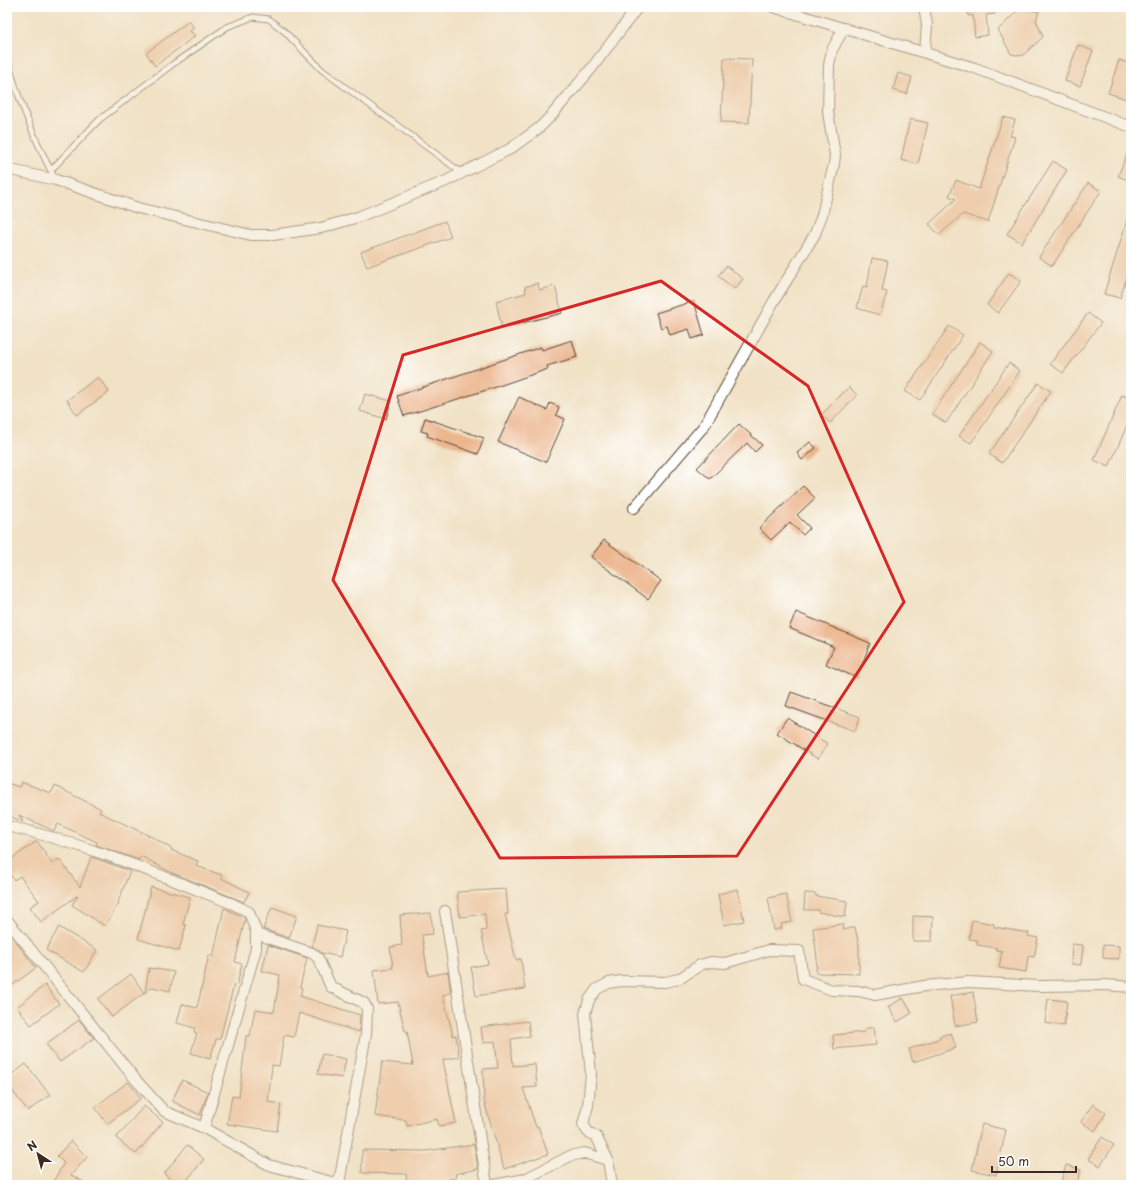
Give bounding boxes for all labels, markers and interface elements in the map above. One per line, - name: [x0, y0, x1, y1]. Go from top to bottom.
- north arrow: [18, 1134, 58, 1174]
- text: N: [23, 1136, 41, 1155]
- scale bar: [992, 1148, 1076, 1174]
- text: 50 m: [998, 1152, 1029, 1170]

